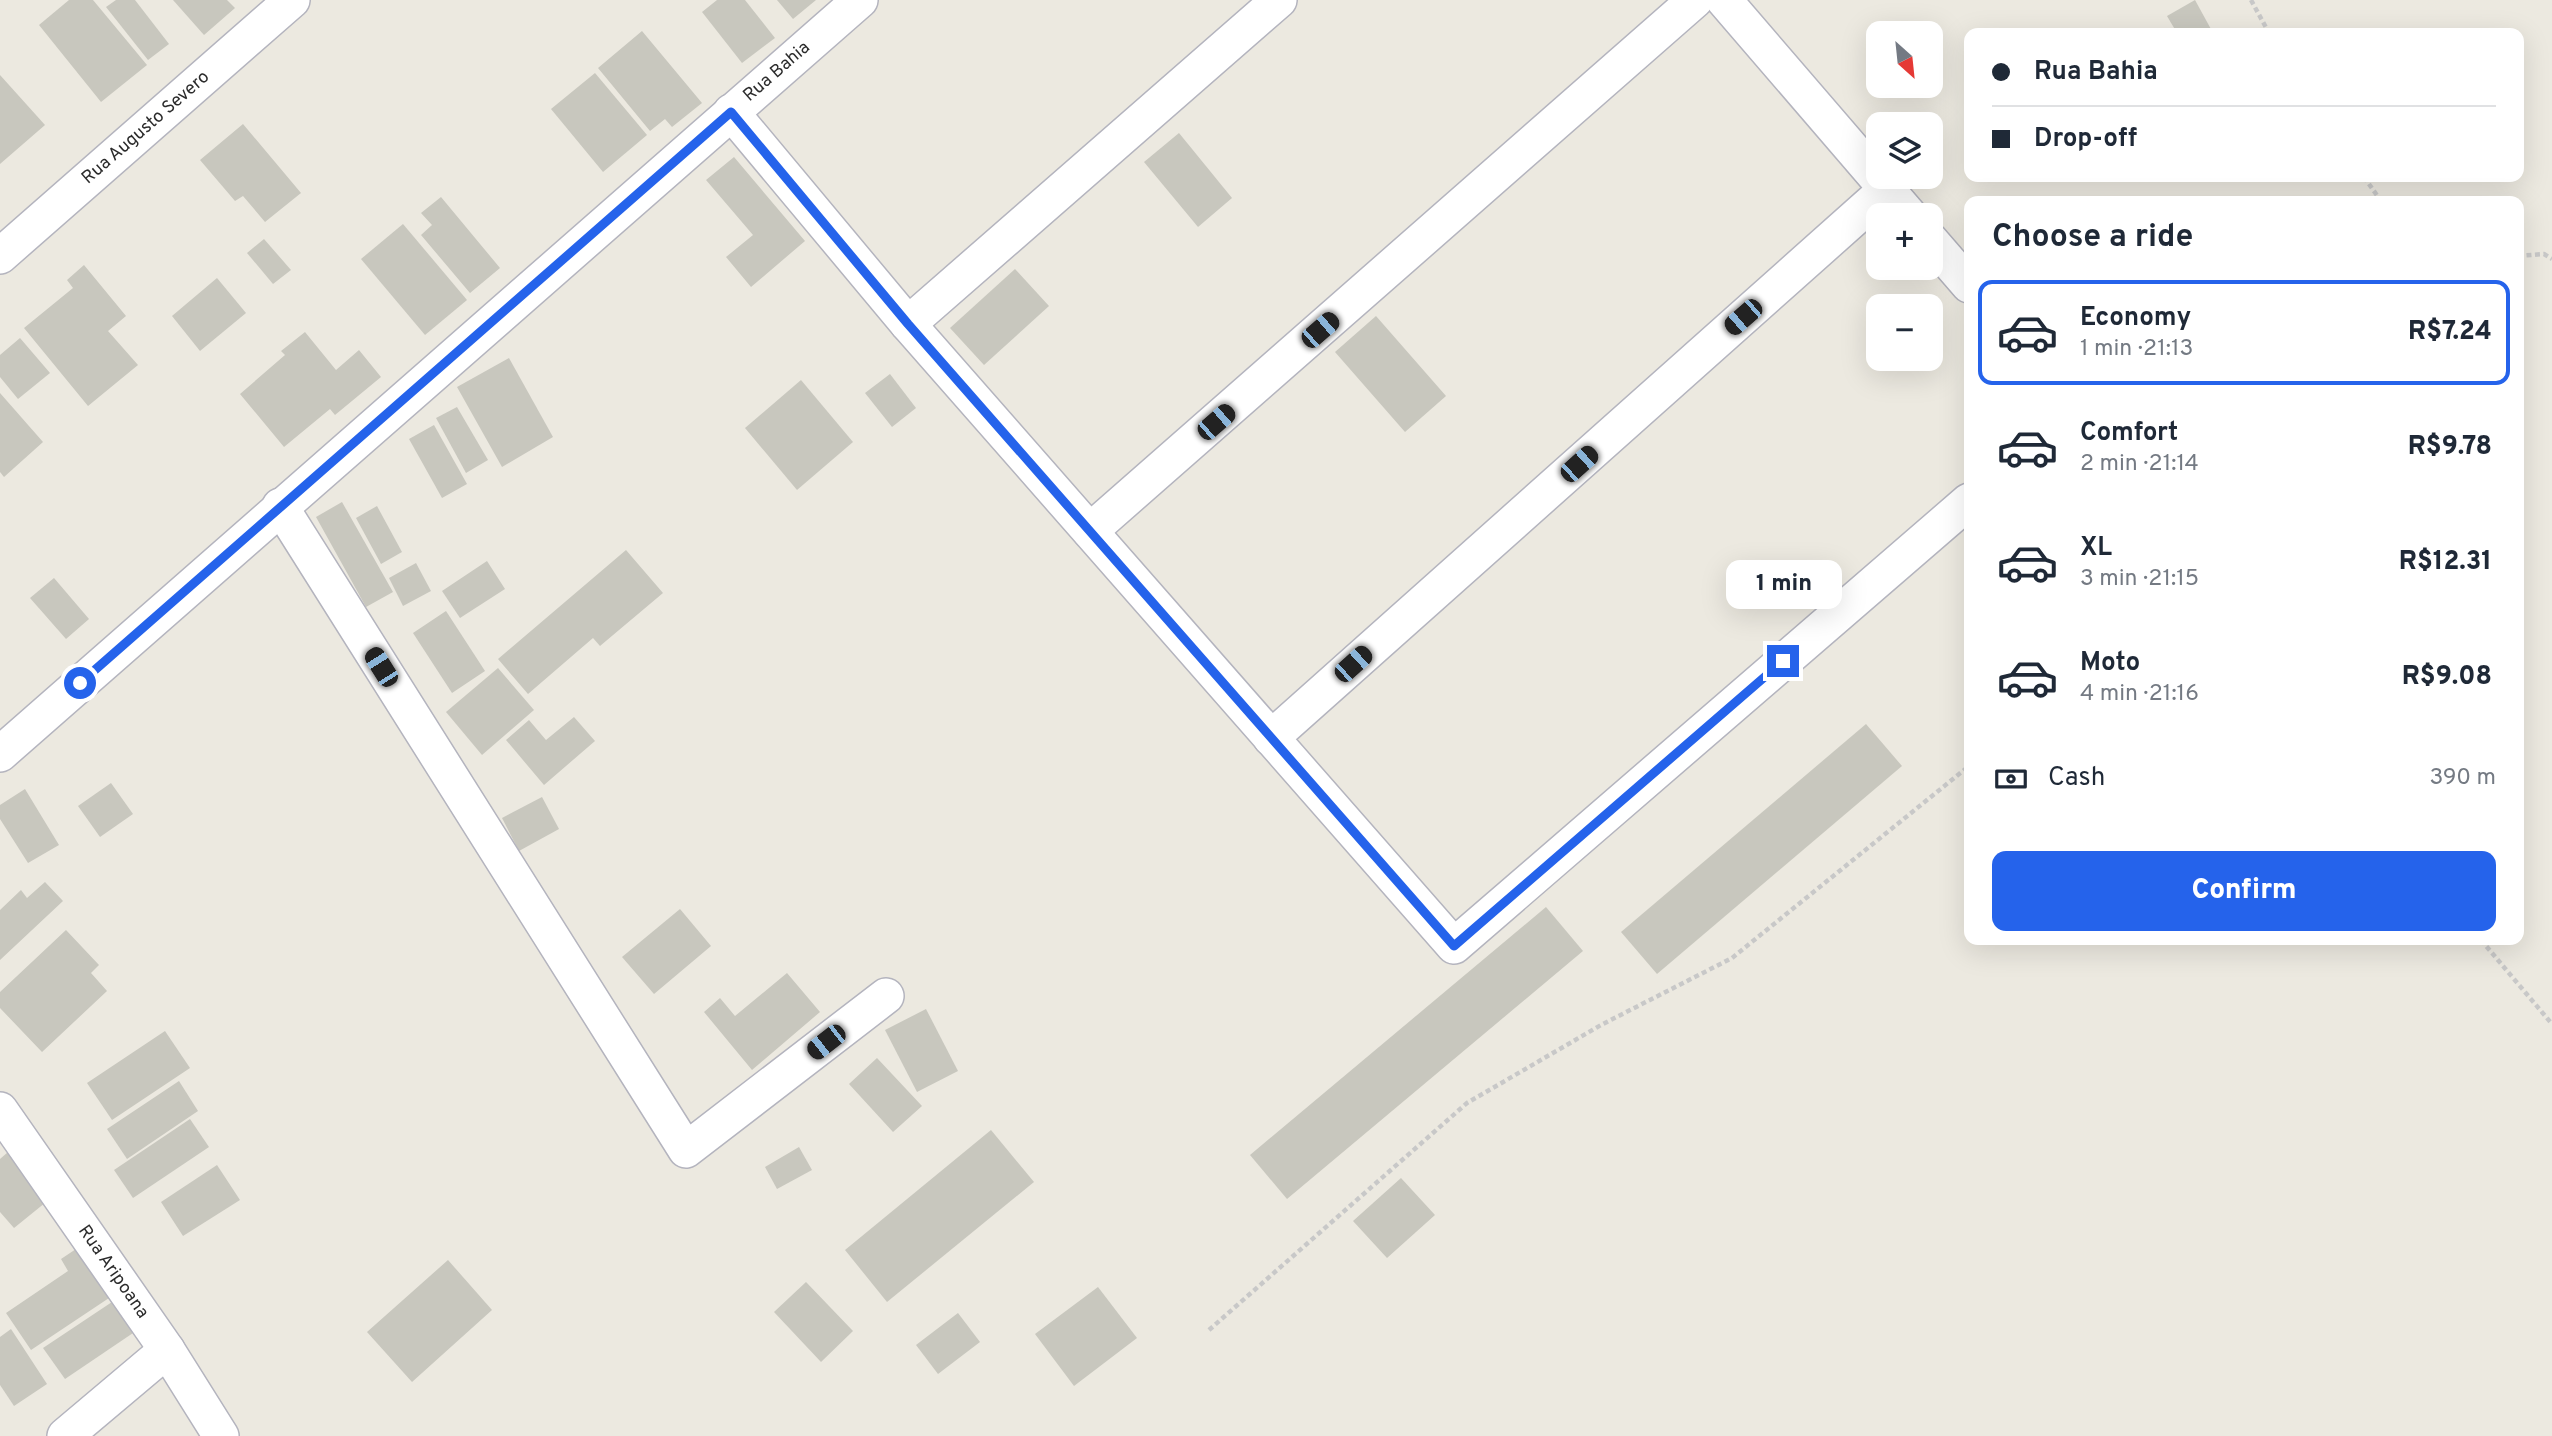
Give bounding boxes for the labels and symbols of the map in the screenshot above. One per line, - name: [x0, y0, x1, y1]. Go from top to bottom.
- north arrow: [1866, 21, 1942, 98]
- street label: Rua Bahia: [739, 37, 815, 107]
- street label: Rua Augusto Severo: [77, 66, 215, 190]
- car: [1721, 295, 1766, 339]
- car: [1298, 308, 1343, 352]
- car: [1194, 400, 1239, 444]
- car: [1557, 442, 1602, 486]
- callout: 1 min: [1725, 560, 1841, 608]
- car: [1331, 642, 1376, 686]
- car: [361, 644, 402, 690]
- route end: [1767, 645, 1799, 677]
- route start: [64, 667, 96, 699]
- car: [803, 1021, 850, 1063]
- street label: Rua Aripoana: [72, 1221, 154, 1323]

